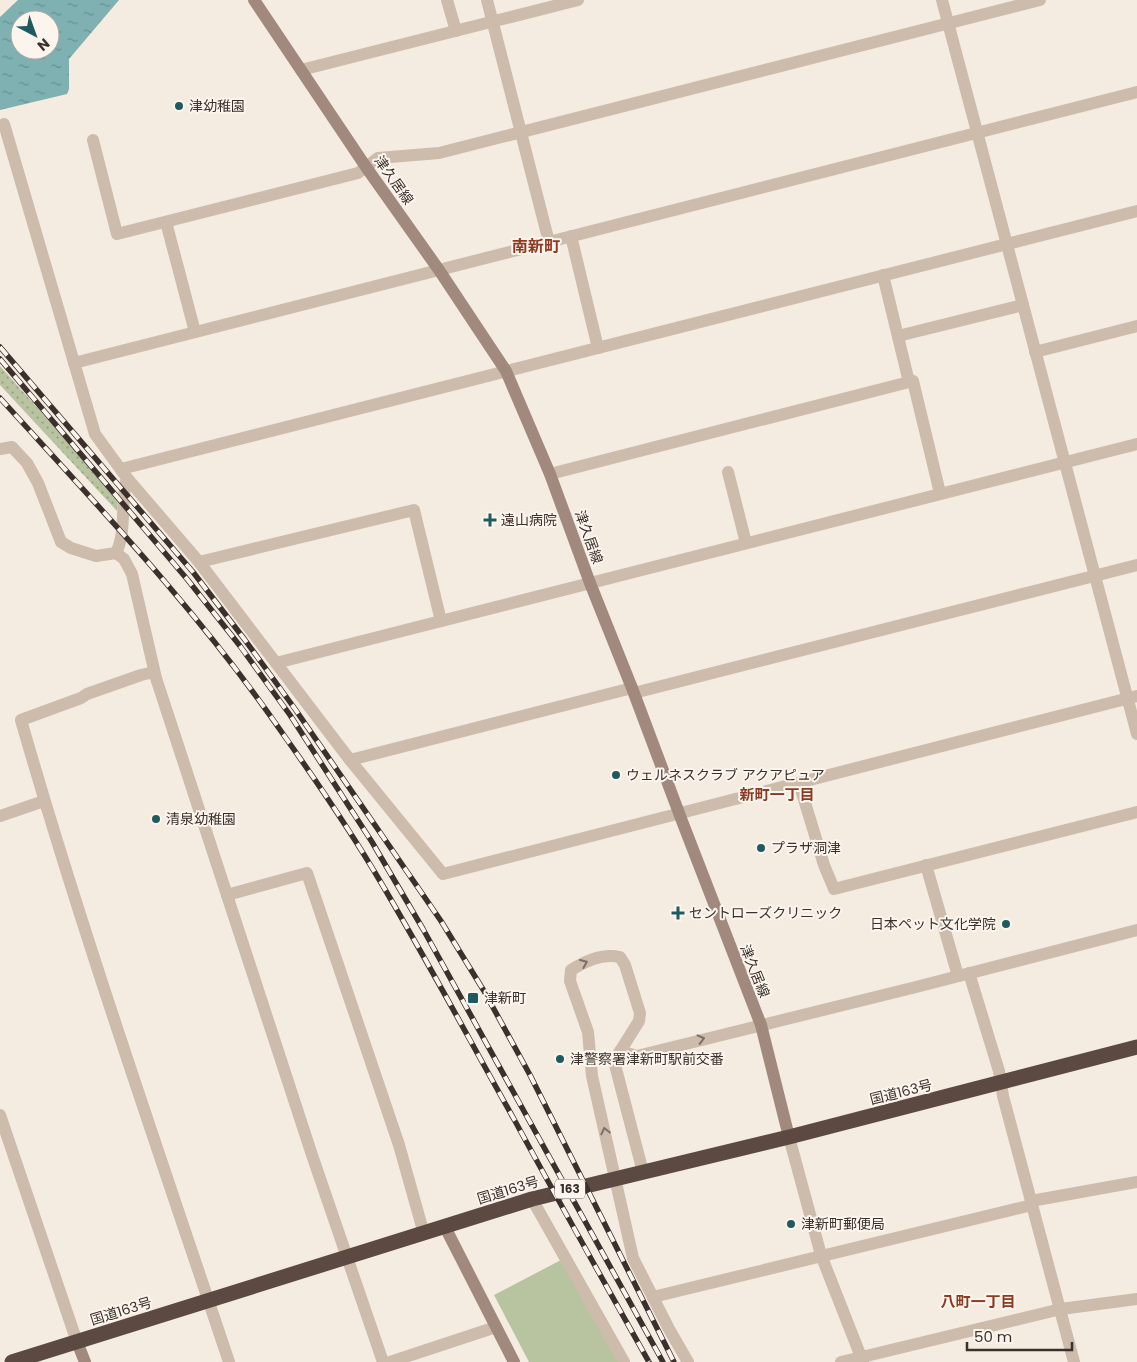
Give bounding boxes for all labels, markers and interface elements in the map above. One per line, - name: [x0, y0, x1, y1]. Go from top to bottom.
- north arrow: [10, 10, 60, 60]
- text: N: [33, 34, 54, 56]
- place label: 津幼稚園: [189, 96, 245, 116]
- marker: 津幼稚園: [173, 100, 185, 112]
- street label: 津久居線: [370, 151, 418, 209]
- district label: 南新町: [512, 235, 560, 258]
- street label: 津久居線: [570, 507, 608, 567]
- place label: 遠山病院: [501, 510, 557, 530]
- marker: 遠山病院: [483, 513, 497, 527]
- place label: ウェルネスクラブ アクアピュア: [626, 765, 825, 785]
- marker: ウェルネスクラブ アクアピュア: [610, 769, 622, 781]
- district label: 新町一丁目: [739, 784, 815, 805]
- place label: 清泉幼稚園: [166, 809, 236, 829]
- marker: 清泉幼稚園: [150, 813, 162, 825]
- place label: プラザ洞津: [771, 838, 841, 858]
- marker: プラザ洞津: [755, 842, 767, 854]
- place label: セントローズクリニック: [689, 903, 842, 923]
- marker: セントローズクリニック: [671, 906, 685, 920]
- place label: 日本ペット文化学院: [870, 914, 996, 934]
- marker: 日本ペット文化学院: [1000, 918, 1012, 930]
- street label: 津久居線: [735, 941, 775, 1001]
- one-way arrow: [579, 959, 588, 970]
- place label: 津新町: [484, 988, 526, 1008]
- marker: 津新町: [466, 991, 480, 1005]
- one-way arrow: [696, 1034, 705, 1045]
- place label: 津警察署津新町駅前交番: [570, 1049, 724, 1069]
- marker: 津警察署津新町駅前交番: [554, 1053, 566, 1065]
- street label: 国道163号: [868, 1075, 934, 1109]
- one-way arrow: [600, 1126, 611, 1135]
- street label: 国道163号: [475, 1171, 541, 1209]
- road number: 163: [555, 1180, 585, 1198]
- place label: 津新町郵便局: [801, 1214, 885, 1234]
- marker: 津新町郵便局: [785, 1218, 797, 1230]
- district label: 八町一丁目: [940, 1291, 1016, 1312]
- street label: 国道163号: [88, 1292, 154, 1330]
- scale bar: [967, 1320, 1072, 1352]
- text: 50 m: [974, 1326, 1012, 1347]

